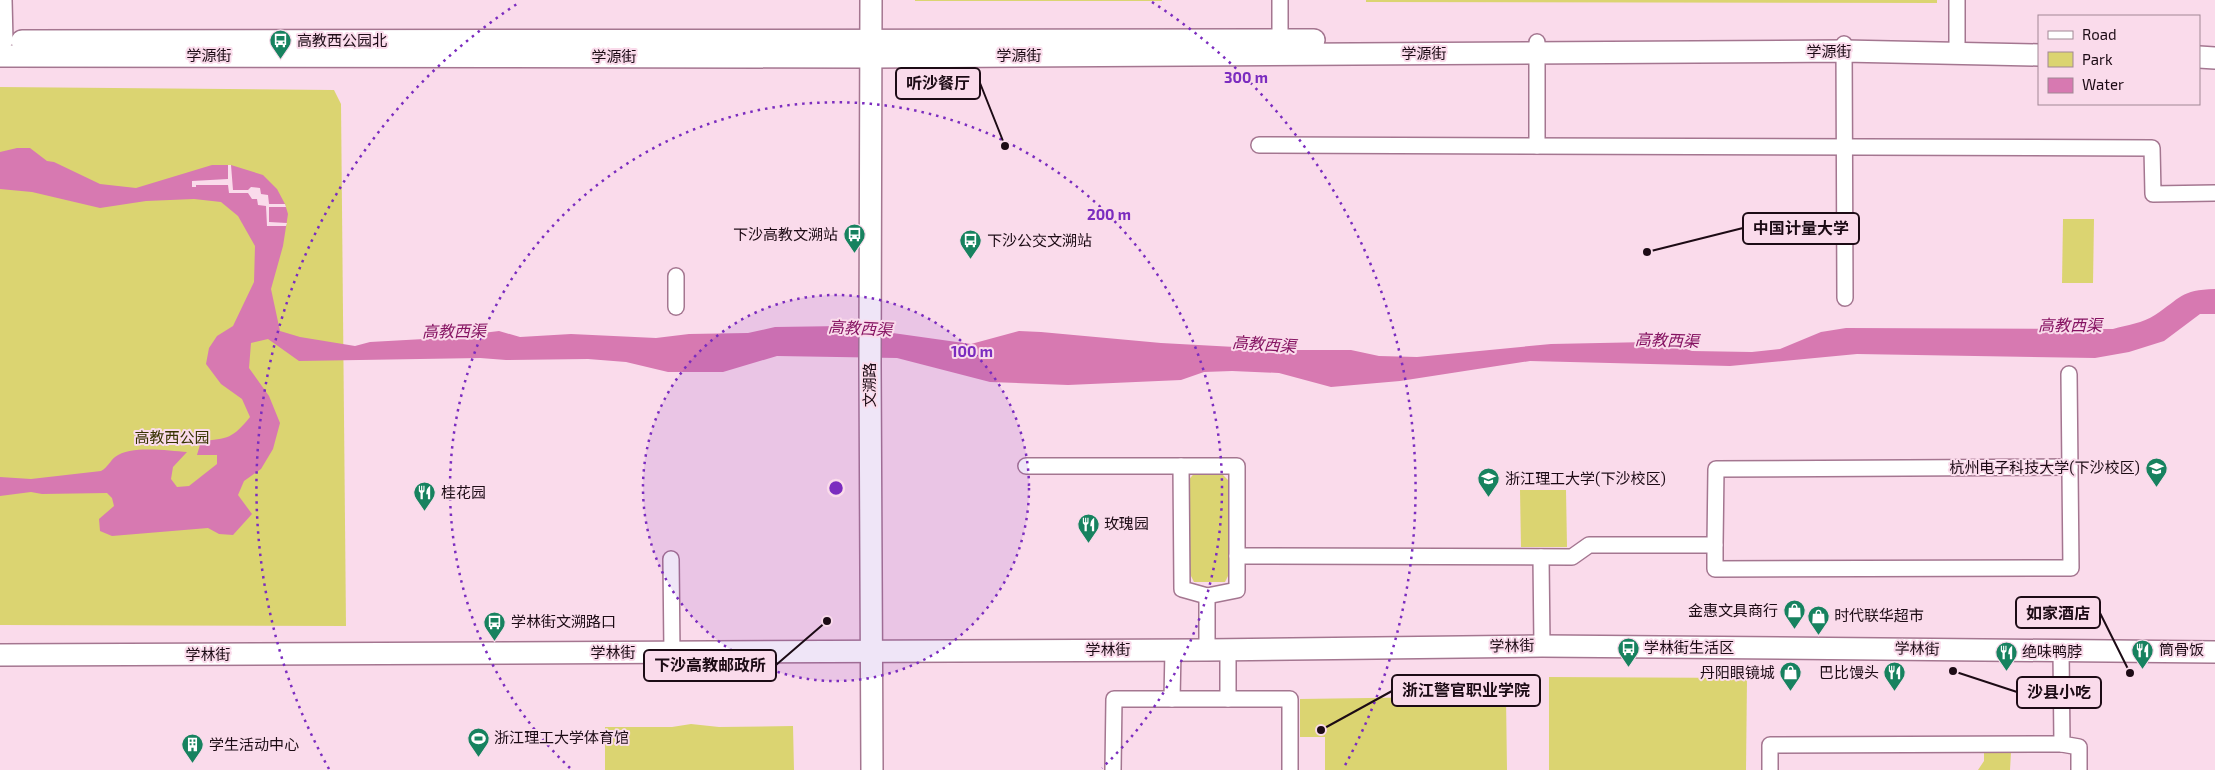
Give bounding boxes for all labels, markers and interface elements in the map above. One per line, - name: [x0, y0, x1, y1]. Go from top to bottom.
- legend: [2038, 15, 2200, 105]
- text: Road: [2082, 25, 2117, 43]
- bus stop icon: 高教西公园北: [269, 29, 293, 60]
- place label: 高教西公园北: [297, 31, 387, 49]
- street label: 学源街: [1806, 42, 1852, 60]
- street label: 学源街: [1401, 44, 1447, 62]
- street label: 学源街: [186, 46, 232, 64]
- street label: 学源街: [996, 46, 1042, 64]
- street label: 学源街: [591, 47, 637, 65]
- text: Park: [2082, 50, 2113, 68]
- callout: 听沙餐厅: [896, 68, 980, 99]
- text: 300 m: [1224, 68, 1268, 86]
- text: 听沙餐厅: [906, 73, 970, 92]
- text: Water: [2082, 75, 2124, 93]
- text: 200 m: [1087, 205, 1131, 223]
- callout: 中国计量大学: [1743, 213, 1859, 244]
- text: 中国计量大学: [1753, 218, 1849, 237]
- bus stop icon: 下沙高教文溯站: [842, 223, 866, 254]
- place label: 下沙高教文溯站: [733, 225, 838, 243]
- bus stop icon: 下沙公交文溯站: [959, 229, 983, 260]
- place label: 下沙公交文溯站: [987, 231, 1092, 249]
- water label: 高教西渠: [2038, 315, 2104, 334]
- water label: 高教西渠: [828, 316, 894, 339]
- water label: 高教西渠: [422, 320, 488, 341]
- water label: 高教西渠: [1635, 329, 1701, 350]
- water label: 高教西渠: [1231, 332, 1299, 355]
- text: 100 m: [951, 342, 993, 360]
- street label: 文溯路: [860, 362, 878, 408]
- park label: 高教西公园: [134, 428, 210, 446]
- school or university icon: 杭州电子科技大学(下沙校区): [2144, 456, 2168, 487]
- place label: 杭州电子科技大学(下沙校区): [1949, 458, 2140, 476]
- school or university icon: 浙江理工大学(下沙校区): [1477, 467, 1501, 498]
- place label: 浙江理工大学(下沙校区): [1505, 469, 1666, 487]
- centre of rings: [827, 479, 845, 497]
- restaurant icon: 桂花园: [413, 481, 437, 512]
- place label: 桂花园: [441, 483, 486, 501]
- restaurant icon: 玫瑰园: [1076, 512, 1100, 543]
- place label: 玫瑰园: [1104, 514, 1149, 532]
- callout: 如家酒店: [2016, 597, 2100, 628]
- shop icon: 金惠文具商行: [1782, 599, 1806, 630]
- place label: 金惠文具商行: [1688, 601, 1778, 619]
- text: 如家酒店: [2026, 603, 2090, 622]
- shop icon: 时代联华超市: [1806, 604, 1830, 635]
- place label: 时代联华超市: [1834, 606, 1924, 624]
- bus stop icon: 学林街文溯路口: [483, 610, 507, 641]
- place label: 学林街文溯路口: [511, 612, 616, 630]
- street label: 学林街: [1489, 636, 1535, 654]
- bus stop icon: 学林街生活区: [1616, 636, 1640, 667]
- place label: 学林街生活区: [1644, 638, 1734, 656]
- restaurant icon: 筒骨饭: [2131, 638, 2155, 669]
- street label: 学林街: [1894, 639, 1940, 657]
- street label: 学林街: [1085, 640, 1131, 658]
- restaurant icon: 绝味鸭脖: [1994, 640, 2018, 671]
- place label: 筒骨饭: [2159, 640, 2204, 658]
- place label: 绝味鸭脖: [2022, 642, 2082, 660]
- street label: 学林街: [590, 643, 636, 661]
- street label: 学林街: [185, 645, 231, 663]
- callout: 下沙高教邮政所: [644, 650, 776, 681]
- text: 下沙高教邮政所: [654, 655, 766, 674]
- shop icon: 丹阳眼镜城: [1779, 661, 1803, 692]
- restaurant icon: 巴比馒头: [1883, 661, 1907, 692]
- place label: 丹阳眼镜城: [1700, 663, 1775, 681]
- place label: 巴比馒头: [1819, 663, 1879, 681]
- callout: 浙江警官职业学院: [1392, 675, 1540, 706]
- callout: 沙县小吃: [2017, 677, 2101, 708]
- text: 浙江警官职业学院: [1402, 680, 1530, 699]
- text: 沙县小吃: [2027, 682, 2091, 701]
- sports icon: 浙江理工大学体育馆: [466, 726, 490, 757]
- place label: 浙江理工大学体育馆: [494, 728, 629, 746]
- building icon: 学生活动中心: [181, 733, 205, 764]
- place label: 学生活动中心: [209, 735, 299, 753]

